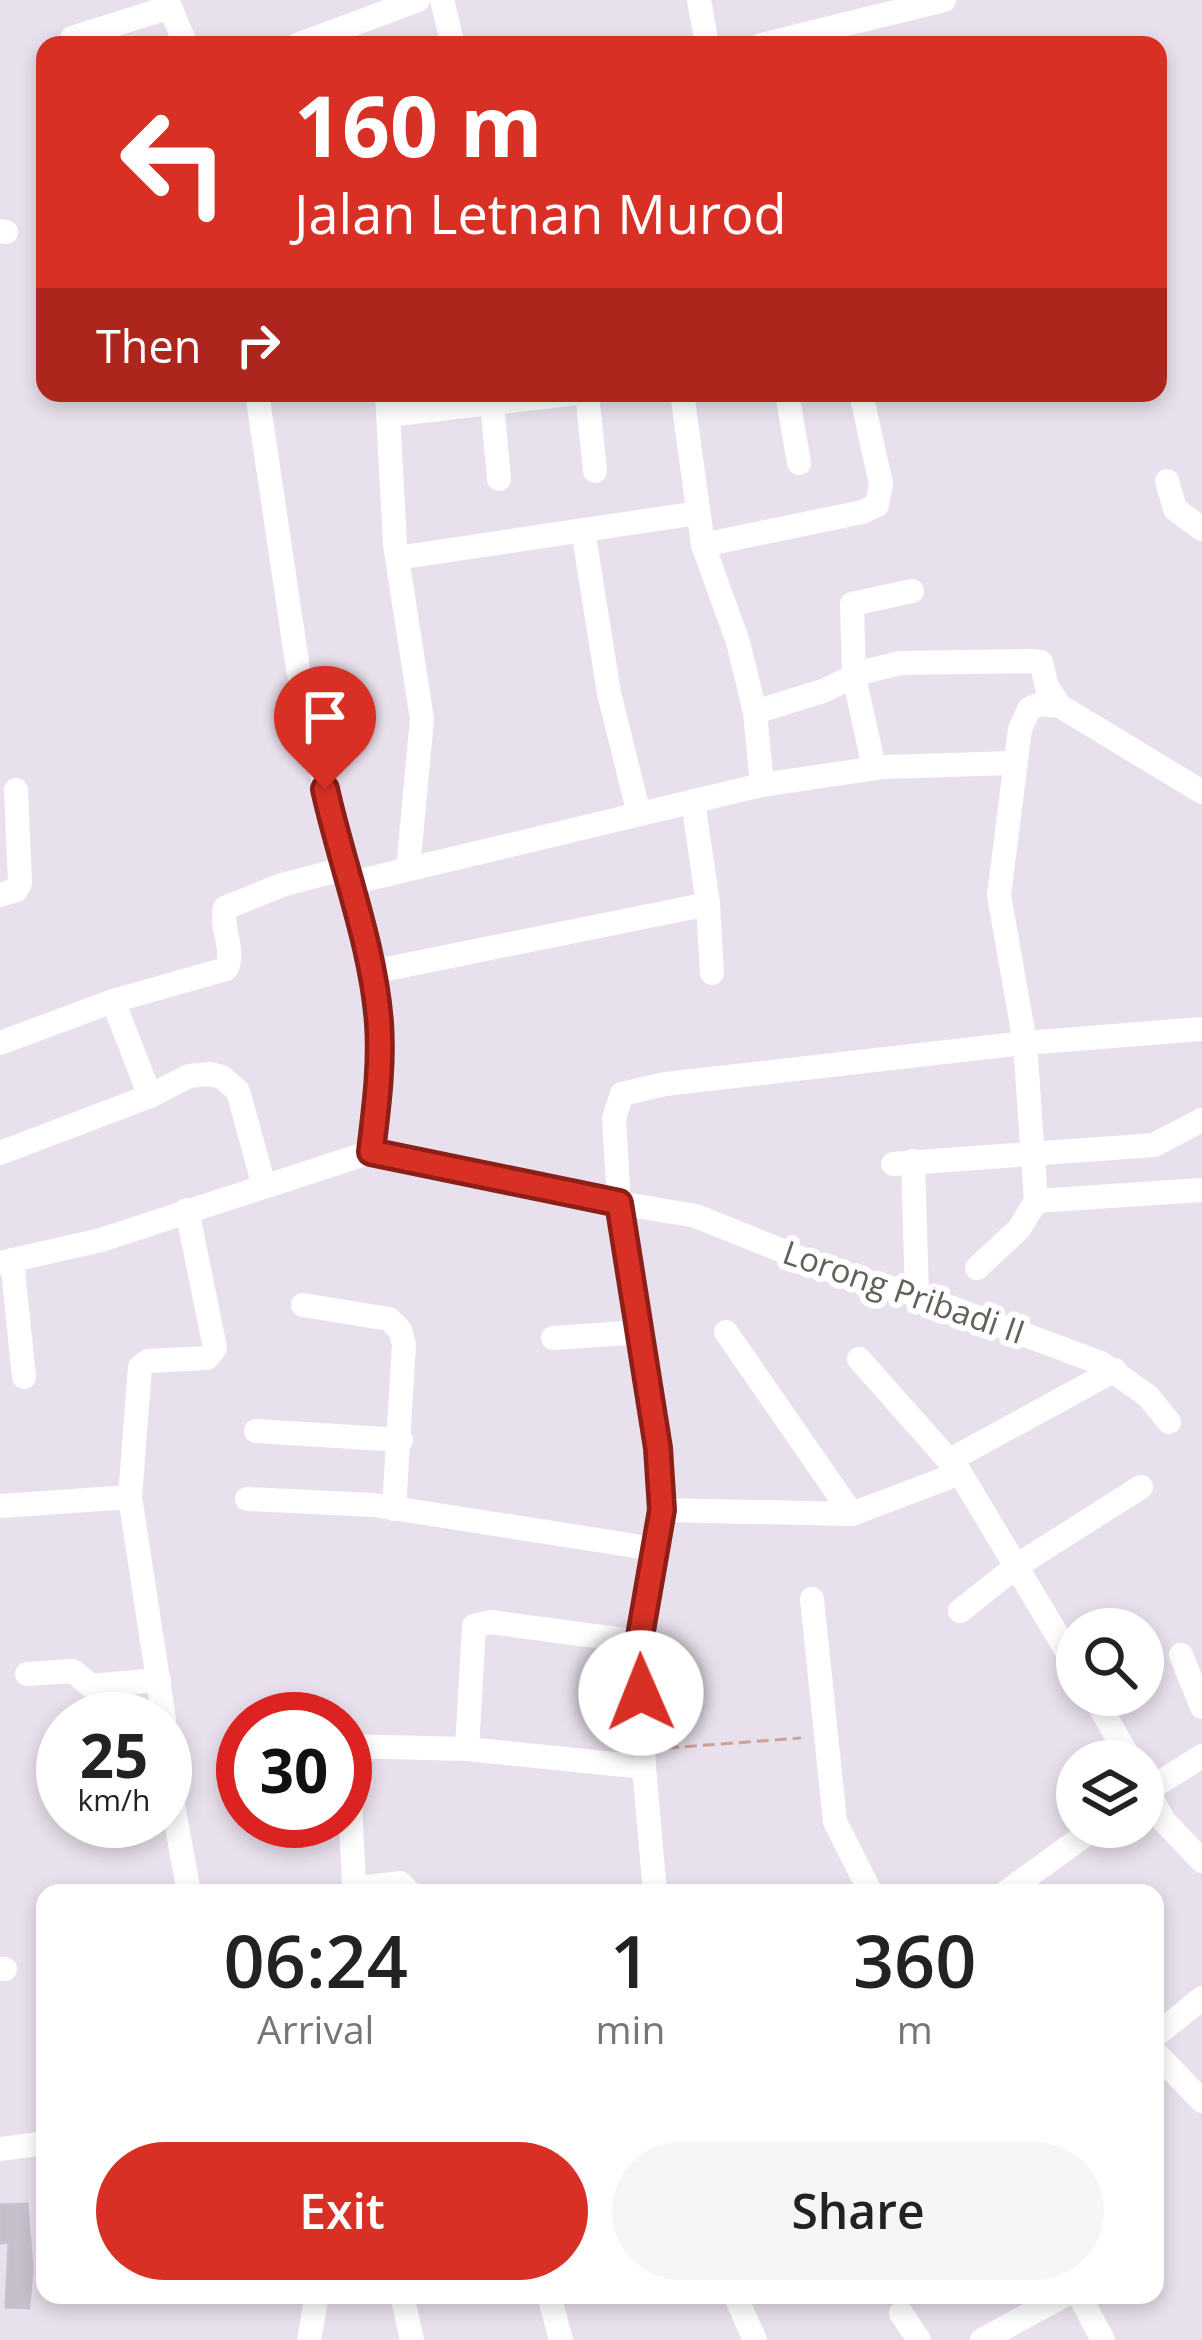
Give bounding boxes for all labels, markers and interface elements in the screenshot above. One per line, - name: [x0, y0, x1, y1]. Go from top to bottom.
- text: 160 m: [294, 67, 542, 182]
- icon: left: [96, 84, 252, 240]
- text: Jalan Letnan Murod: [294, 176, 787, 250]
- icon: right: [225, 312, 291, 378]
- text: Then: [96, 315, 201, 376]
- pin: [274, 666, 376, 789]
- icon: arrive: [292, 684, 358, 750]
- street label: Lorong Pribadi II: [777, 1229, 1031, 1354]
- map controls: [1056, 1608, 1164, 1848]
- button: search: [1056, 1608, 1164, 1716]
- position arrow: [578, 1630, 704, 1756]
- speed limit sign: 30: [216, 1692, 372, 1848]
- text: 25: [80, 1714, 148, 1796]
- button: layers: [1056, 1740, 1164, 1848]
- text: km/h: [78, 1779, 150, 1820]
- text: 06:24: [224, 1911, 408, 2009]
- text: 1: [610, 1911, 651, 2009]
- text: 360: [853, 1911, 976, 2009]
- text: Arrival: [257, 2002, 374, 2055]
- text: min: [596, 2002, 665, 2055]
- text: m: [897, 2002, 933, 2055]
- button: Exit: [96, 2142, 588, 2280]
- button: Share: [612, 2142, 1104, 2280]

